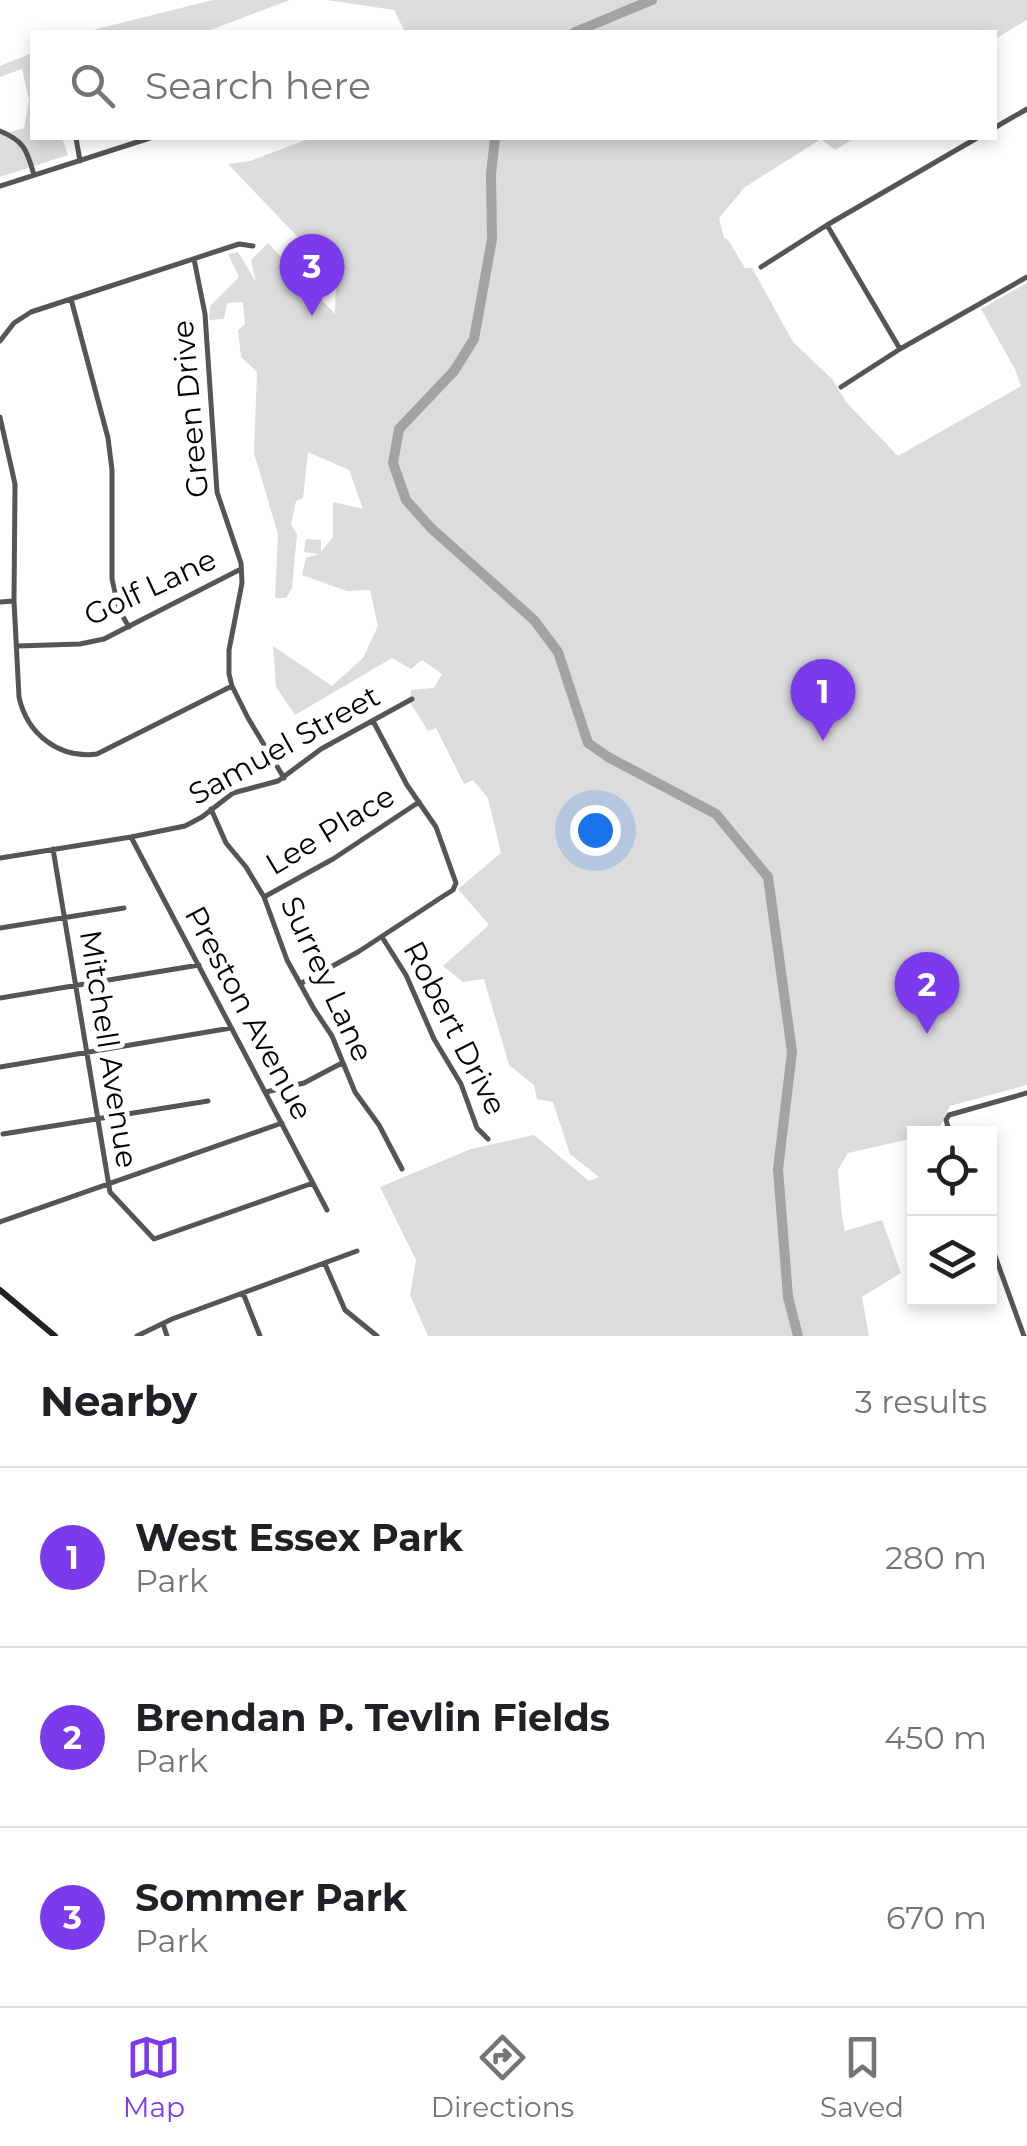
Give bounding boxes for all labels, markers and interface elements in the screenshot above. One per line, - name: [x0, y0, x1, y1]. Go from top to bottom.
- search box: [30, 30, 997, 140]
- icon: search: [65, 58, 120, 113]
- text: Search here: [145, 62, 371, 109]
- pin: 3: [280, 234, 344, 316]
- street label: Green Drive: [164, 319, 216, 499]
- street label: Golf Lane: [78, 540, 222, 634]
- pin: 1: [790, 658, 856, 741]
- street label: Samuel Street: [182, 677, 386, 813]
- street label: Lee Place: [259, 777, 401, 883]
- your location: [570, 805, 621, 856]
- street label: Surrey Lane: [273, 891, 381, 1067]
- street label: Preston Avenue: [177, 900, 321, 1126]
- street label: Mitchell Avenue: [72, 927, 146, 1171]
- street label: Robert Drive: [395, 935, 515, 1121]
- pin: 2: [894, 952, 960, 1034]
- map controls: [907, 1126, 997, 1306]
- button: locate: [907, 1126, 997, 1216]
- button: layers: [907, 1216, 997, 1306]
- text: Nearby: [40, 1375, 197, 1427]
- text: 3 results: [855, 1382, 987, 1421]
- text: West Essex Park: [135, 1514, 463, 1561]
- text: 1: [66, 1538, 79, 1577]
- text: 280 m: [885, 1538, 987, 1577]
- text: Park: [135, 1561, 208, 1600]
- text: Brendan P. Tevlin Fields: [135, 1694, 610, 1741]
- text: 2: [63, 1718, 82, 1757]
- text: 450 m: [884, 1718, 987, 1757]
- text: Park: [135, 1741, 208, 1780]
- text: Sommer Park: [135, 1874, 407, 1921]
- text: 3: [63, 1898, 82, 1937]
- text: 670 m: [886, 1898, 987, 1937]
- text: Park: [135, 1921, 208, 1960]
- tab: Map: [123, 2030, 185, 2124]
- tab: Directions: [431, 2030, 574, 2124]
- tab: Saved: [820, 2030, 904, 2124]

